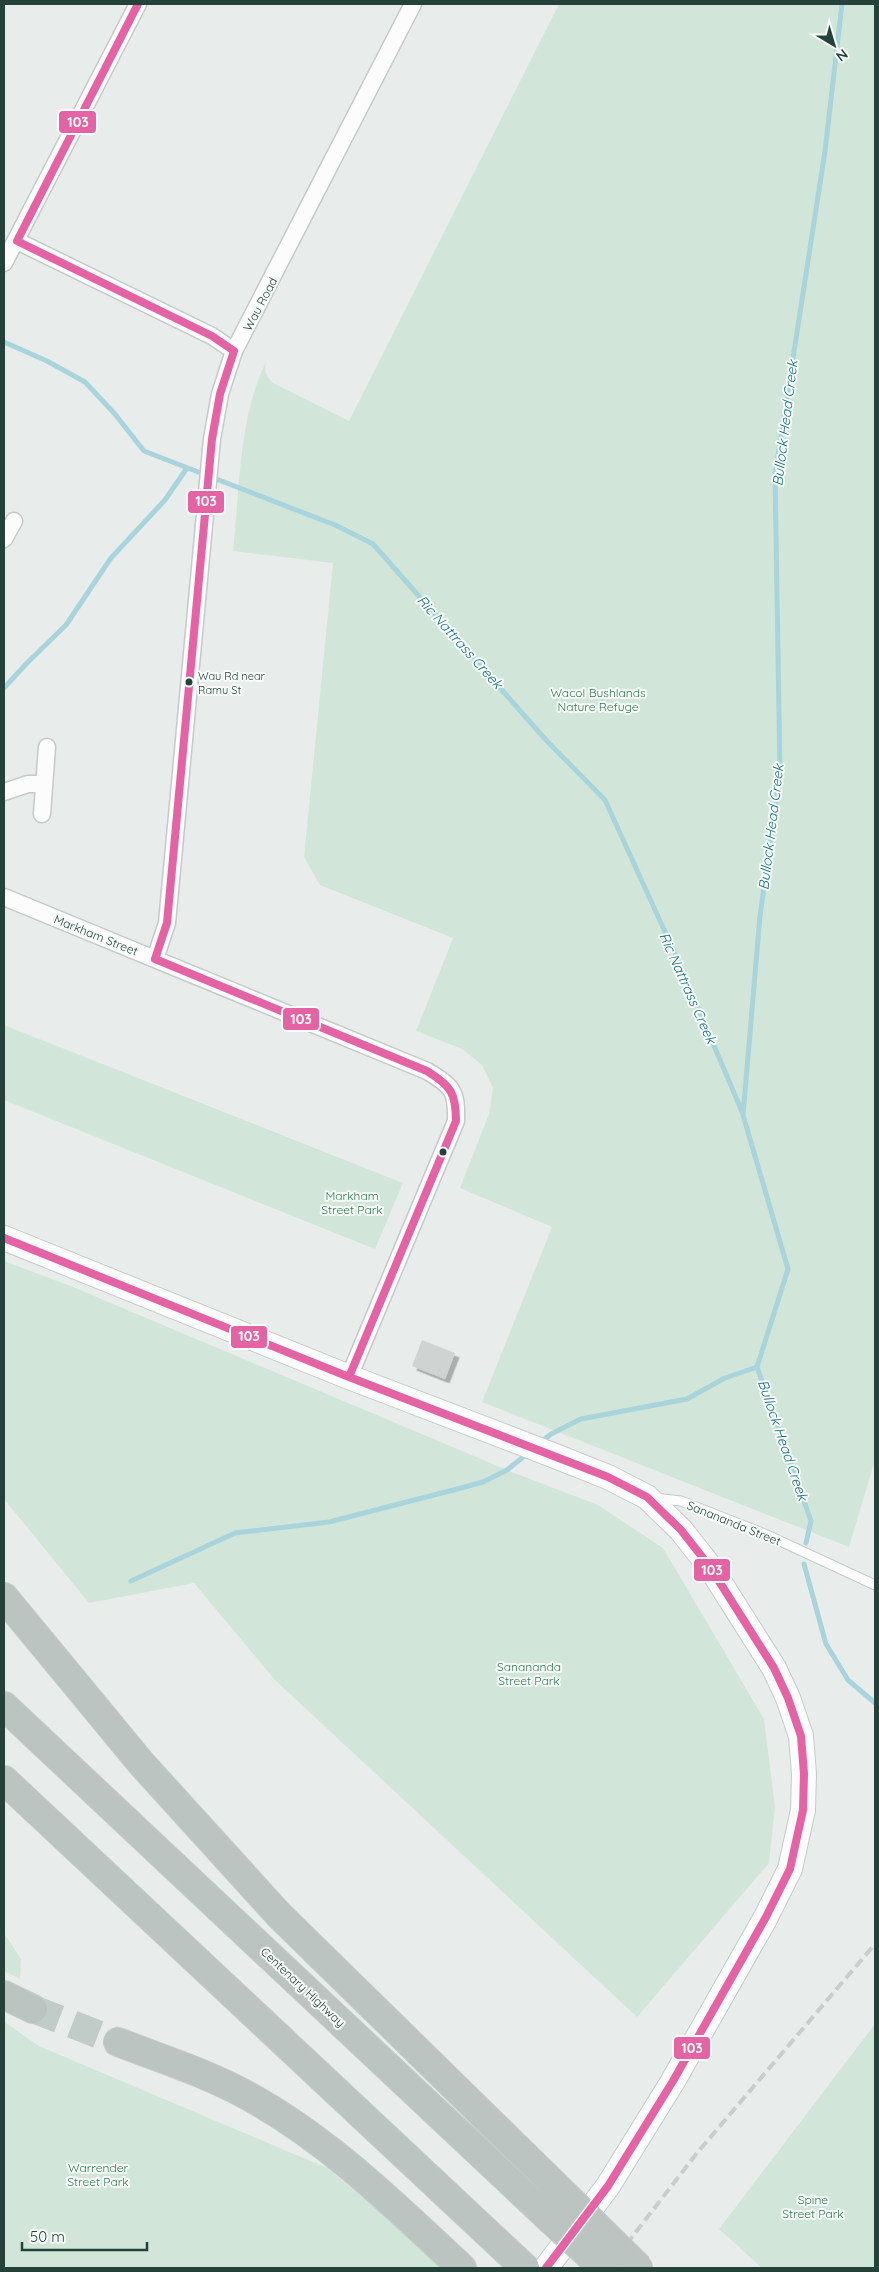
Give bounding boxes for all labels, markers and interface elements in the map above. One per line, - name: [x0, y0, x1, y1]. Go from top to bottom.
- north arrow: [809, 20, 859, 70]
- text: N: [832, 45, 852, 66]
- line badge: 103: [58, 110, 97, 134]
- text: 103: [67, 113, 89, 131]
- street label: Wau Road: [240, 275, 280, 333]
- water label: Bullock Head Creek: [768, 357, 802, 487]
- line badge: 103: [187, 490, 225, 514]
- text: 103: [195, 492, 217, 510]
- water label: Ric Nattrass Creek: [413, 591, 508, 694]
- place label: Wau Rd near Ramu St: [198, 669, 266, 697]
- marker: Wau Rd near Ramu St: [184, 677, 194, 687]
- park label: Wacol Bushlands Nature Refuge: [550, 685, 646, 714]
- water label: Bullock Head Creek: [754, 761, 788, 891]
- street label: Markham Street: [52, 911, 140, 959]
- water label: Ric Nattrass Creek: [655, 930, 721, 1048]
- line badge: 103: [282, 1007, 320, 1031]
- text: 103: [290, 1010, 312, 1028]
- unlabelled marker: [438, 1147, 448, 1157]
- park label: Markham Street Park: [321, 1188, 383, 1217]
- line badge: 103: [230, 1325, 268, 1349]
- text: 103: [238, 1327, 260, 1345]
- water label: Bullock Head Creek: [754, 1377, 813, 1504]
- street label: Sanananda Street: [685, 1497, 783, 1549]
- line badge: 103: [693, 1558, 731, 1582]
- text: 103: [701, 1561, 723, 1579]
- park label: Sanananda Street Park: [497, 1659, 561, 1688]
- street label: Centenary Highway: [258, 1944, 348, 2030]
- line badge: 103: [673, 2036, 711, 2060]
- text: 103: [681, 2039, 703, 2057]
- park label: Warrender Street Park: [67, 2160, 129, 2189]
- park label: Spine Street Park: [782, 2192, 844, 2221]
- scale bar: [22, 2220, 148, 2252]
- text: 50 m: [30, 2227, 65, 2246]

